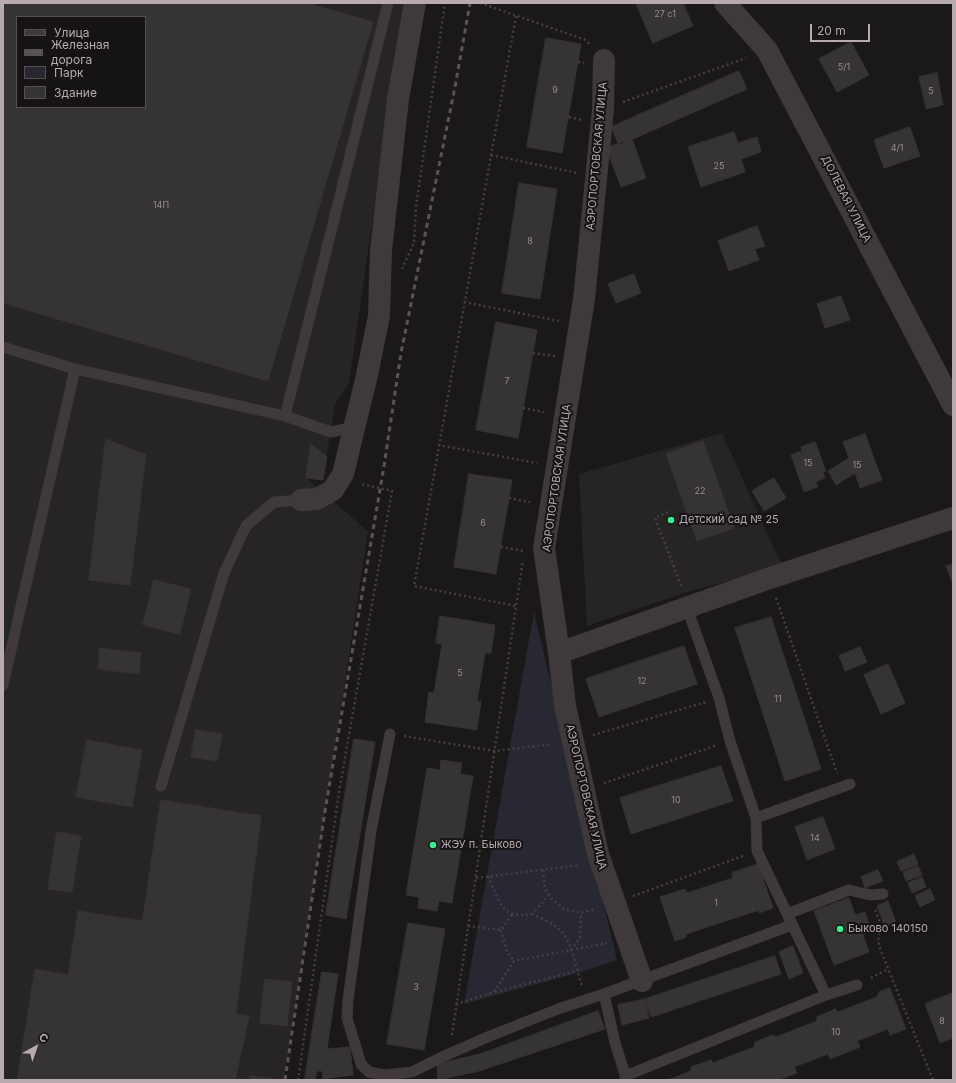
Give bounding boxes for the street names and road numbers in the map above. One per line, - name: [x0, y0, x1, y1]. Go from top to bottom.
- street label: АЭРОПОРТОВСКАЯ УЛИЦА: [584, 81, 610, 231]
- street label: ДОЛЕВАЯ УЛИЦА: [818, 153, 874, 245]
- street label: АЭРОПОРТОВСКАЯ УЛИЦА: [540, 403, 574, 553]
- street label: АЭРОПОРТОВСКАЯ УЛИЦА: [563, 723, 609, 871]

